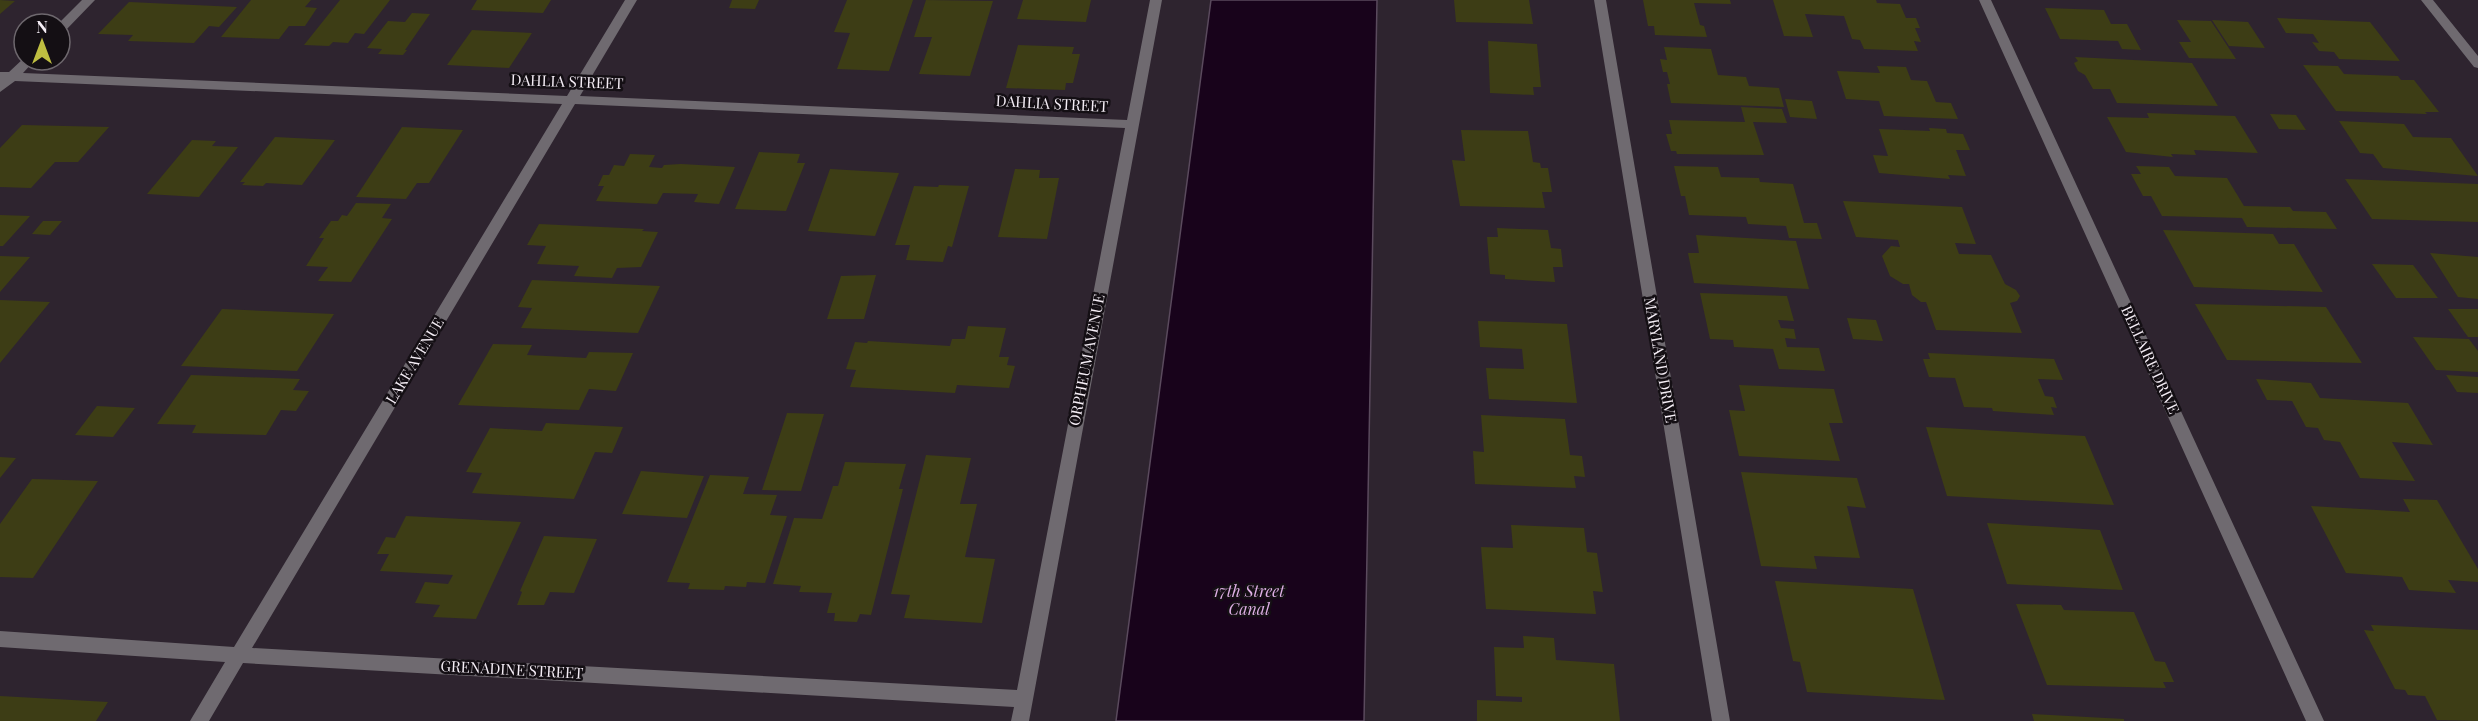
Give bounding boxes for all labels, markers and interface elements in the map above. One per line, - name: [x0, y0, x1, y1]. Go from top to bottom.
- north arrow: [12, 12, 72, 72]
- text: N: [36, 16, 48, 37]
- street label: DAHLIA STREET: [510, 69, 624, 93]
- street label: DAHLIA STREET: [995, 90, 1109, 116]
- street label: ORPHEUM AVENUE: [1063, 292, 1109, 427]
- street label: MARYLAND DRIVE: [1640, 295, 1682, 424]
- street label: BELLAIRE DRIVE: [2117, 302, 2185, 417]
- street label: LAKE AVENUE: [380, 314, 448, 407]
- water label: 17th Street Canal: [1213, 580, 1285, 619]
- street label: GRENADINE STREET: [440, 655, 584, 683]

